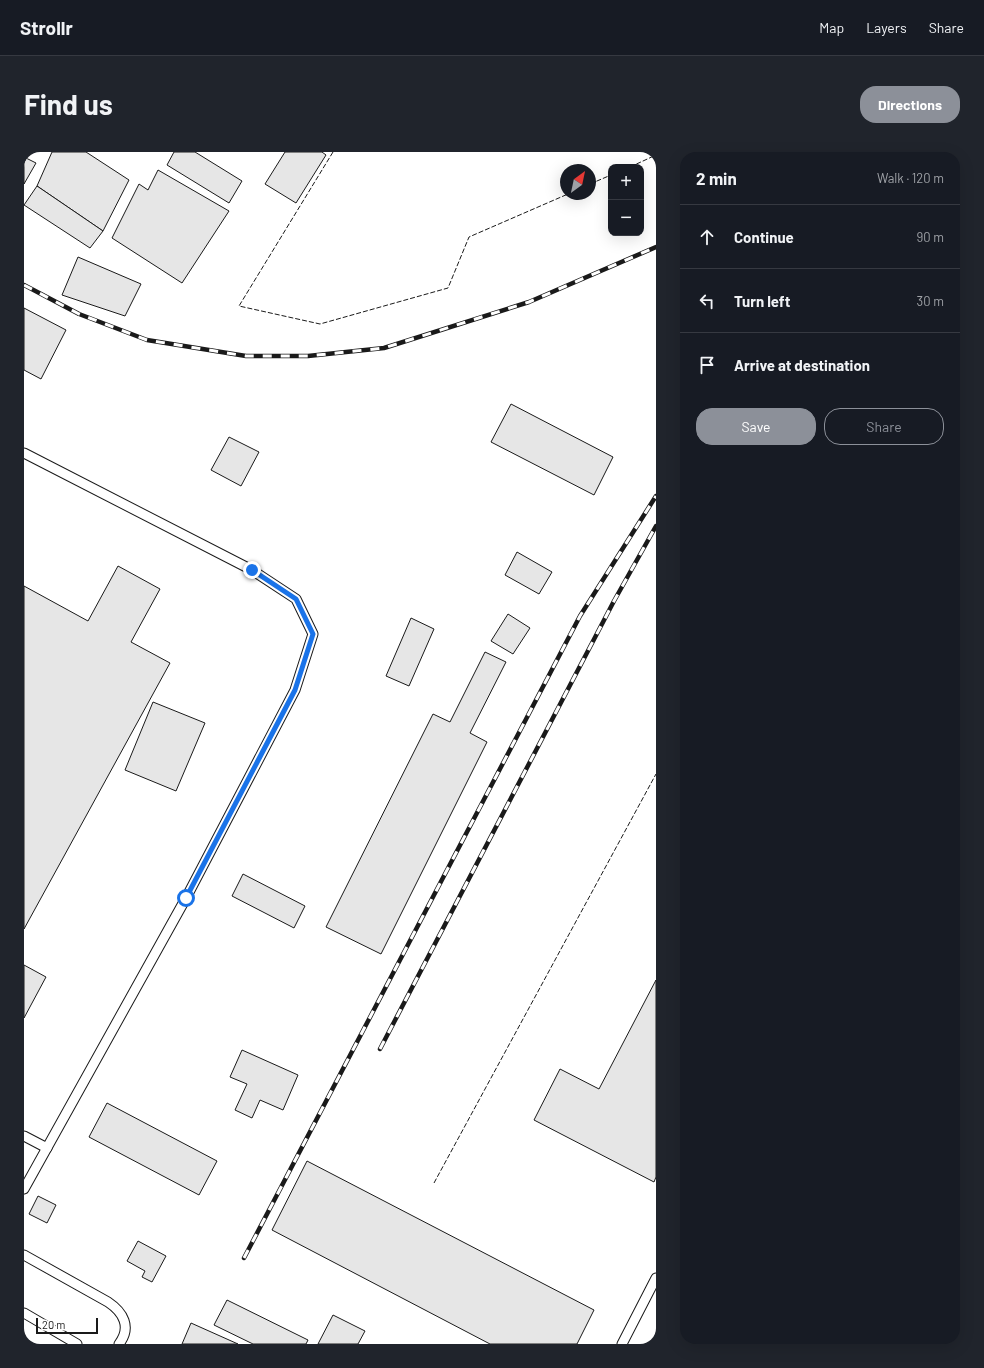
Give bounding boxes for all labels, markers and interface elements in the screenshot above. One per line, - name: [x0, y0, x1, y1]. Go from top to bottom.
- text: Strollr: [20, 16, 73, 39]
- text: Map: [819, 19, 844, 36]
- text: Layers: [866, 19, 907, 36]
- text: Share: [929, 19, 964, 36]
- button: Directions: [860, 86, 960, 123]
- text: Find us: [24, 87, 113, 121]
- north arrow: [560, 164, 596, 200]
- map controls: [608, 164, 644, 236]
- button: +: [608, 164, 644, 200]
- text: 2 min: [696, 168, 737, 188]
- text: Walk · 120 m: [877, 170, 944, 186]
- button: −: [608, 200, 644, 236]
- icon: ahead: [696, 226, 718, 248]
- text: Continue: [734, 228, 794, 246]
- text: 90 m: [917, 229, 944, 245]
- icon: left: [696, 290, 718, 312]
- text: Turn left: [734, 292, 790, 310]
- text: 30 m: [917, 293, 944, 309]
- icon: arrive: [696, 354, 718, 376]
- text: Arrive at destination: [734, 356, 870, 374]
- button: Save: [696, 408, 816, 445]
- button: Share: [824, 408, 944, 445]
- route end: [243, 561, 261, 579]
- route start: [177, 889, 195, 907]
- scale bar: [36, 1316, 98, 1335]
- text: 20 m: [42, 1318, 65, 1331]

